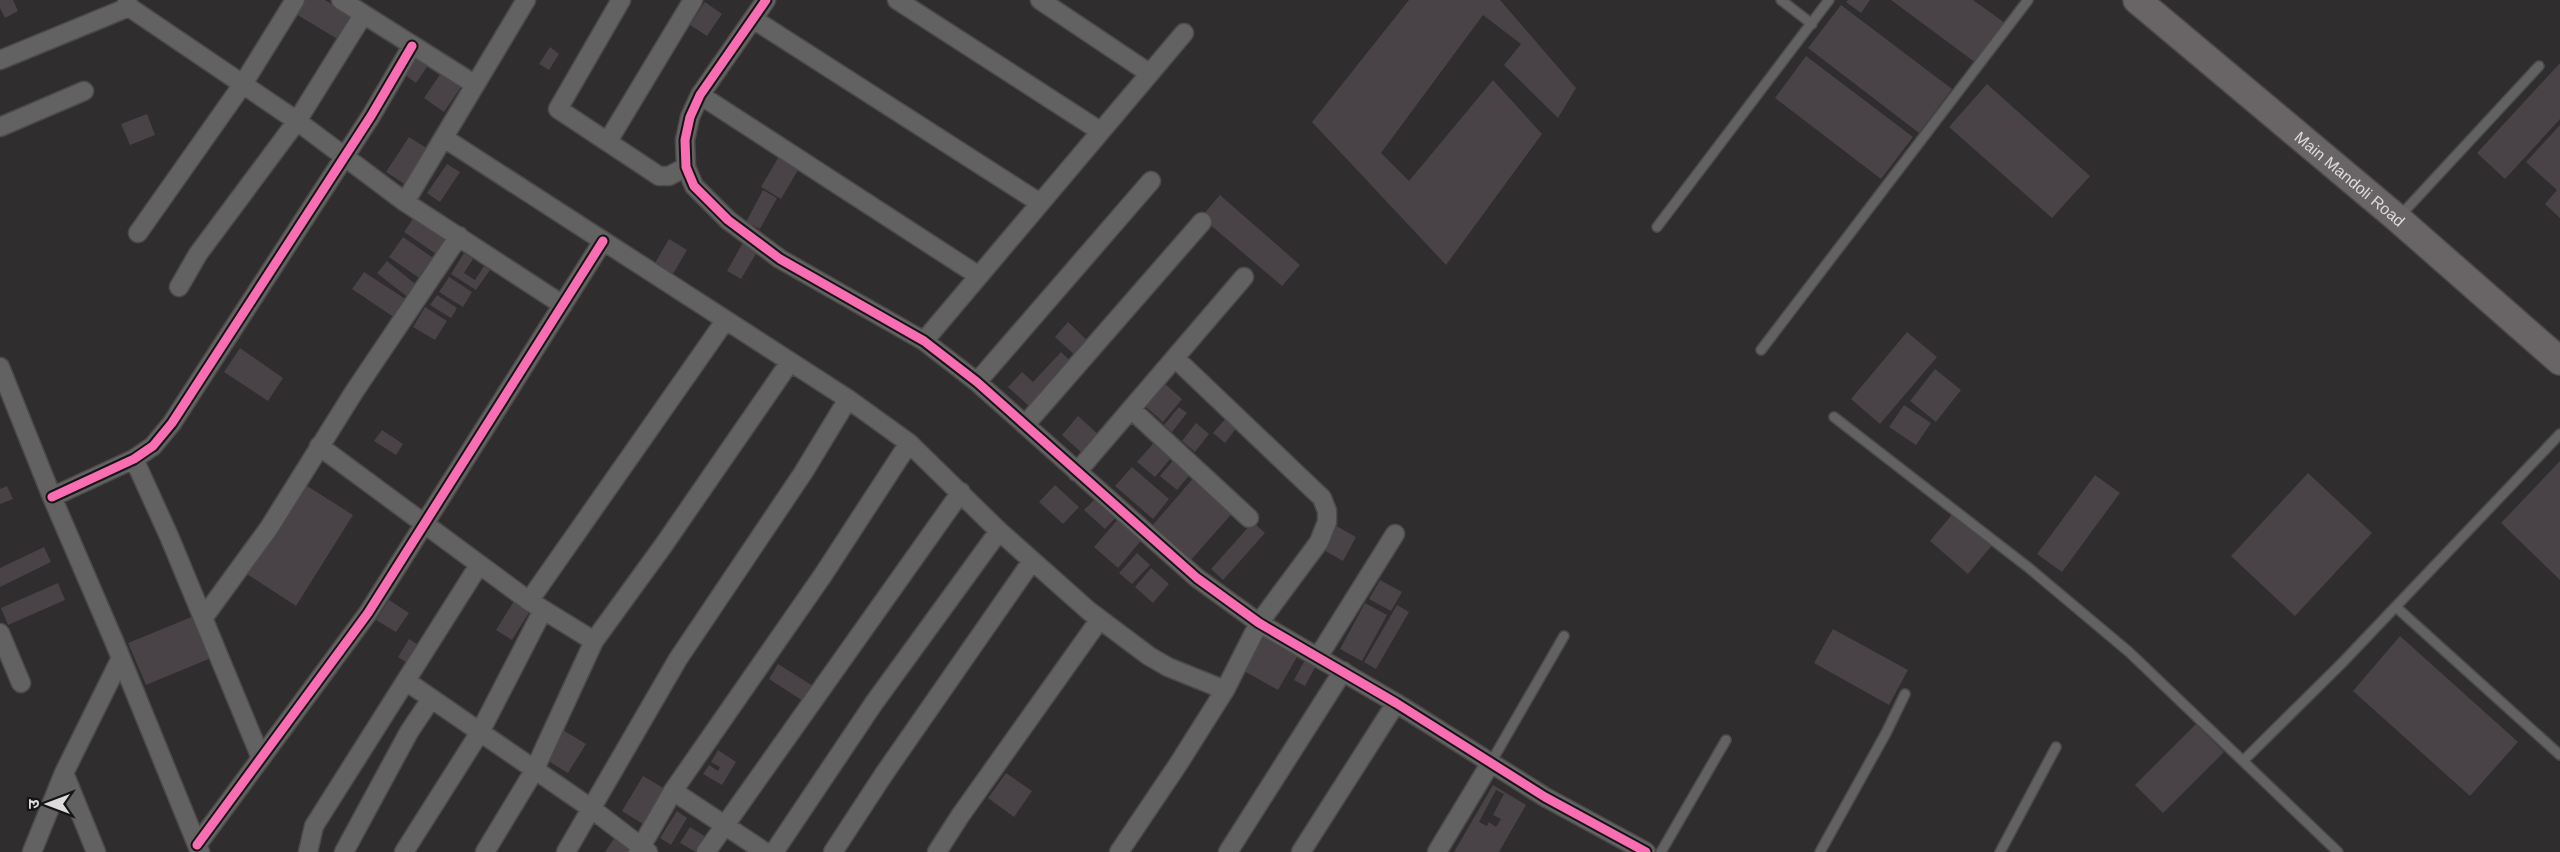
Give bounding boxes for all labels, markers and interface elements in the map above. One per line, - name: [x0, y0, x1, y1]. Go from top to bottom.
- street label: Main Mandoli Road: [2292, 128, 2408, 229]
- north arrow: [18, 774, 78, 834]
- text: उ: [25, 799, 42, 809]

